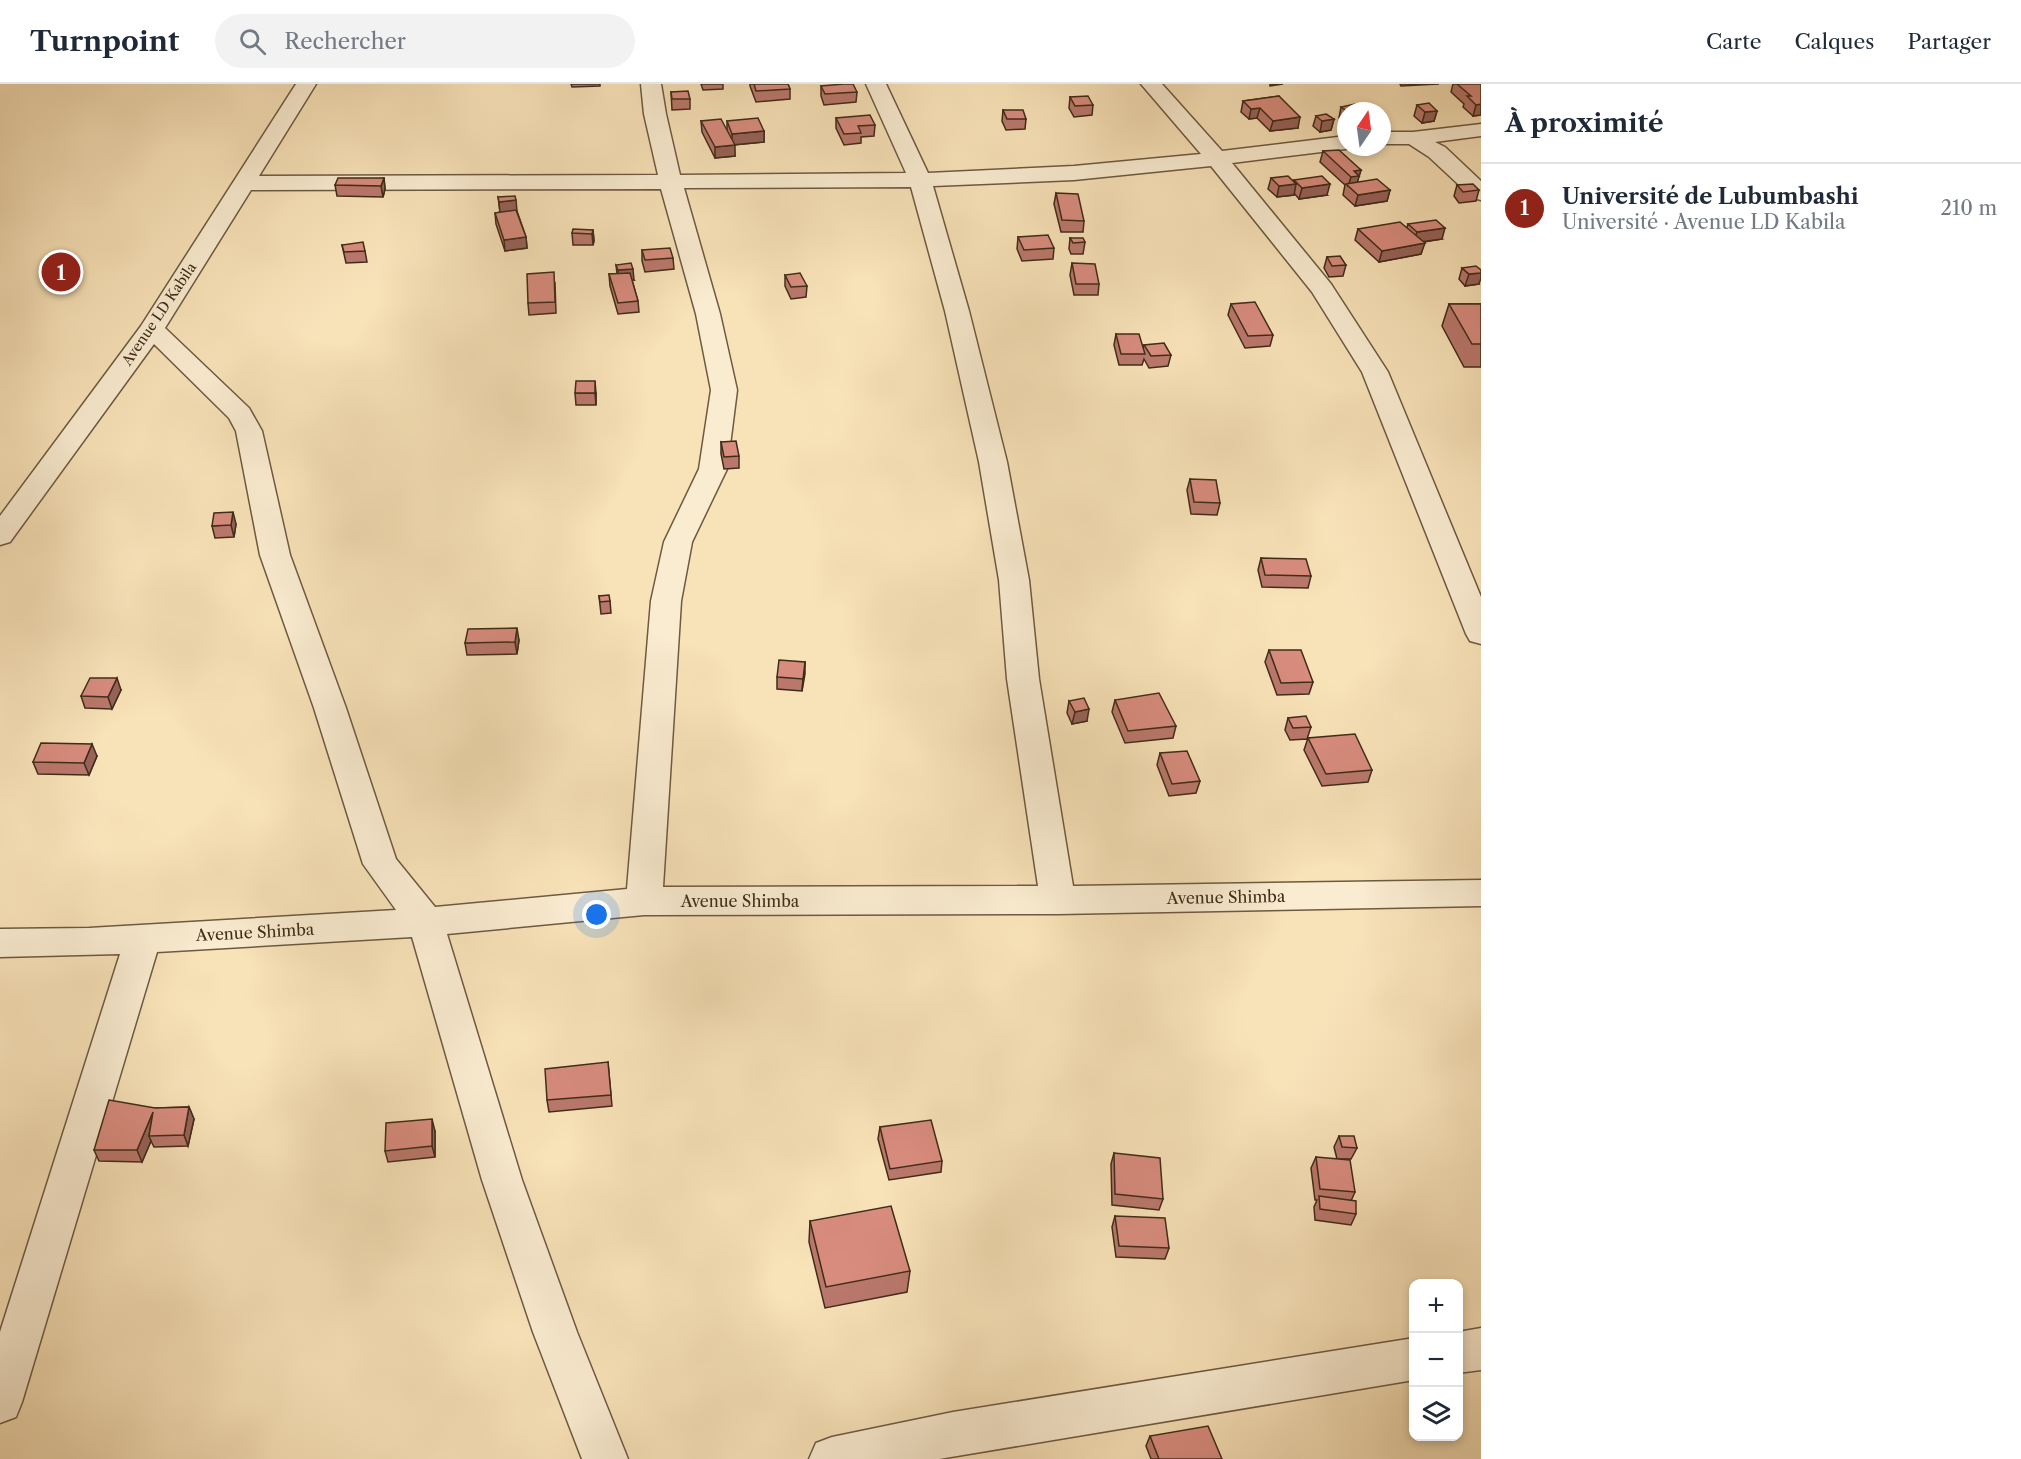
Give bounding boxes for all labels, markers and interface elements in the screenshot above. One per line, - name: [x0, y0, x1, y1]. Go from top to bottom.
- search box: [215, 14, 635, 68]
- text: Turnpoint: [30, 24, 179, 58]
- icon: search: [236, 25, 269, 58]
- text: Rechercher: [284, 28, 406, 55]
- text: Carte: [1706, 29, 1761, 54]
- text: Calques: [1794, 29, 1874, 54]
- text: Partager: [1907, 29, 1991, 54]
- north arrow: [1337, 102, 1391, 156]
- text: À proximité: [1505, 107, 1664, 139]
- text: Université de Lubumbashi: [1562, 183, 1859, 210]
- text: 1: [1520, 196, 1529, 220]
- text: 210 m: [1940, 196, 1997, 220]
- text: Université · Avenue LD Kabila: [1562, 210, 1846, 234]
- pin: 1: [42, 250, 80, 294]
- street label: Avenue LD Kabila: [117, 259, 200, 370]
- street label: Avenue Shimba: [1166, 886, 1286, 908]
- street label: Avenue Shimba: [680, 891, 800, 911]
- your location: [582, 900, 611, 929]
- street label: Avenue Shimba: [194, 919, 315, 945]
- map controls: [1409, 1279, 1463, 1441]
- button: +: [1409, 1279, 1463, 1333]
- button: −: [1409, 1333, 1463, 1387]
- button: layers: [1409, 1387, 1463, 1441]

